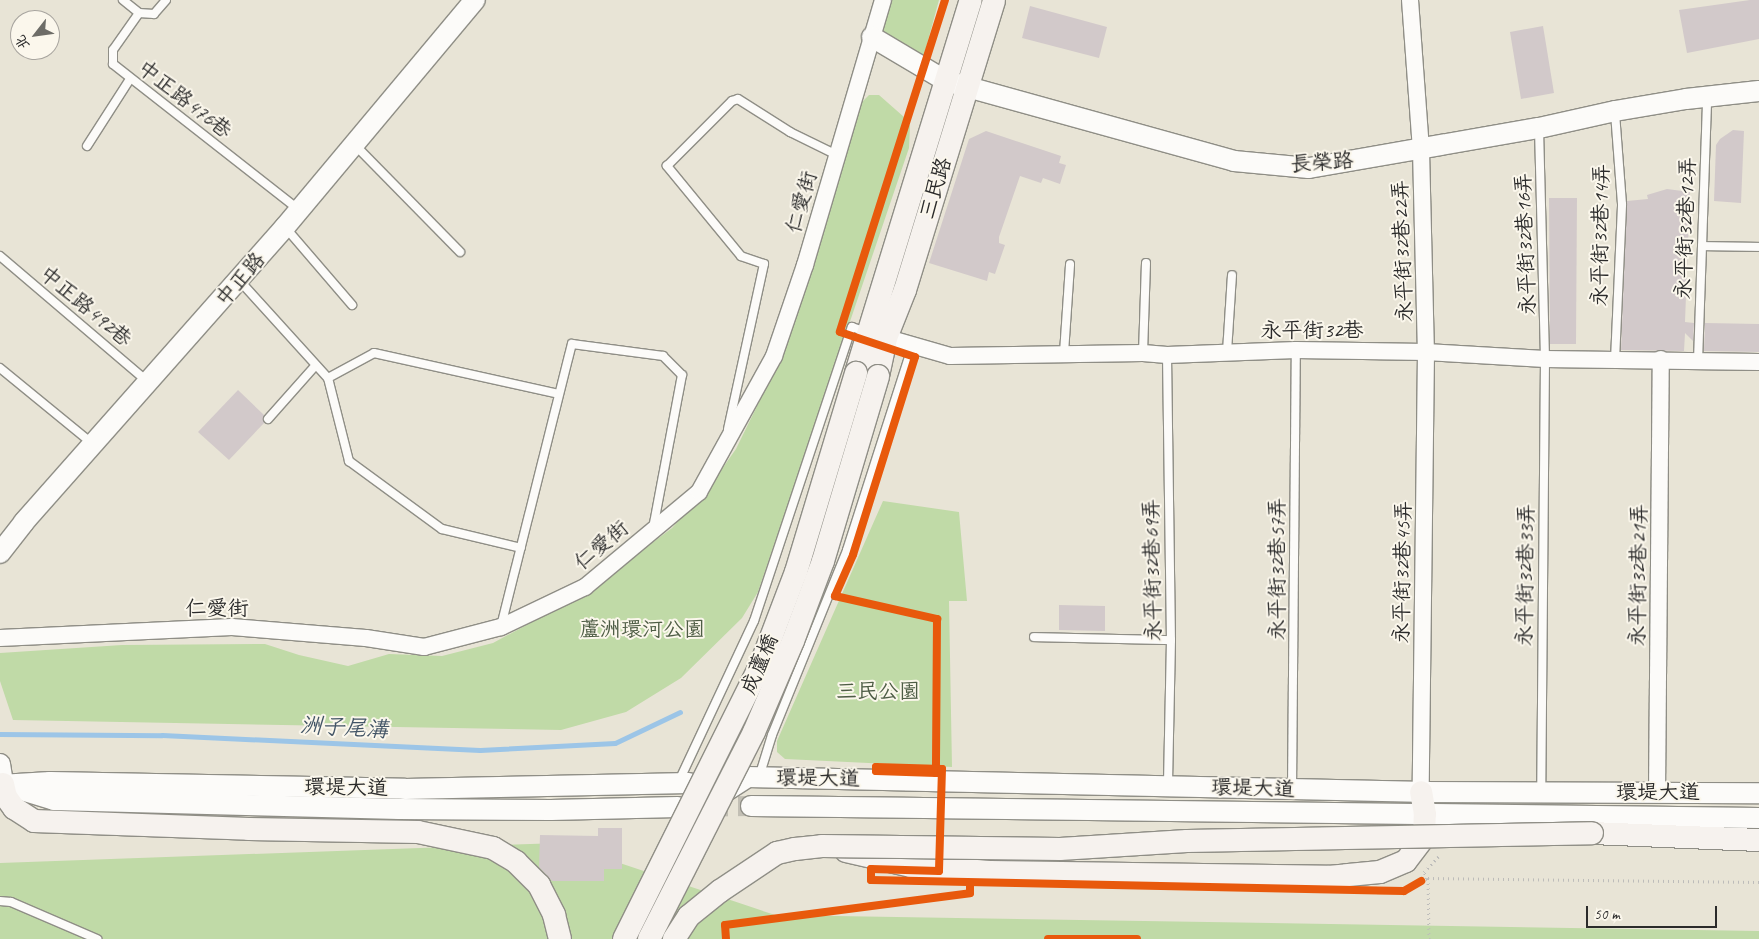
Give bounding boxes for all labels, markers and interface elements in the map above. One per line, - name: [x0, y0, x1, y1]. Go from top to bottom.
- north arrow: [10, 10, 60, 60]
- text: 北: [12, 32, 33, 53]
- street label: 中正路476巷: [133, 54, 237, 144]
- street label: 長榮路: [1290, 147, 1354, 177]
- street label: 三民路: [914, 154, 956, 222]
- street label: 永平街32巷12弄: [1670, 156, 1700, 300]
- street label: 永平街32巷14弄: [1586, 163, 1614, 307]
- street label: 仁愛街: [780, 168, 822, 236]
- street label: 永平街32巷16弄: [1510, 172, 1540, 316]
- street label: 永平街32巷22弄: [1387, 179, 1417, 323]
- street label: 中正路: [210, 247, 270, 311]
- street label: 中正路492巷: [35, 260, 137, 352]
- street label: 永平街32巷: [1261, 317, 1363, 343]
- street label: 永平街32巷69弄: [1138, 498, 1166, 642]
- street label: 永平街32巷57弄: [1264, 498, 1290, 640]
- street label: 永平街32巷45弄: [1388, 500, 1416, 644]
- street label: 永平街32巷33弄: [1511, 503, 1539, 647]
- street label: 永平街32巷21弄: [1624, 503, 1652, 647]
- street label: 仁愛街: [569, 515, 633, 575]
- street label: 仁愛街: [186, 595, 248, 621]
- park label: 蘆洲環河公園: [579, 616, 705, 642]
- street label: 成蘆橋: [735, 630, 783, 698]
- park label: 三民公園: [836, 678, 920, 704]
- water label: 洲子尾溝: [299, 713, 389, 743]
- street label: 環堤大道: [776, 765, 860, 791]
- street label: 環堤大道: [304, 774, 388, 800]
- street label: 環堤大道: [1211, 774, 1295, 802]
- street label: 環堤大道: [1616, 779, 1700, 805]
- scale bar: [1589, 896, 1720, 928]
- text: 50 m: [1594, 905, 1620, 924]

